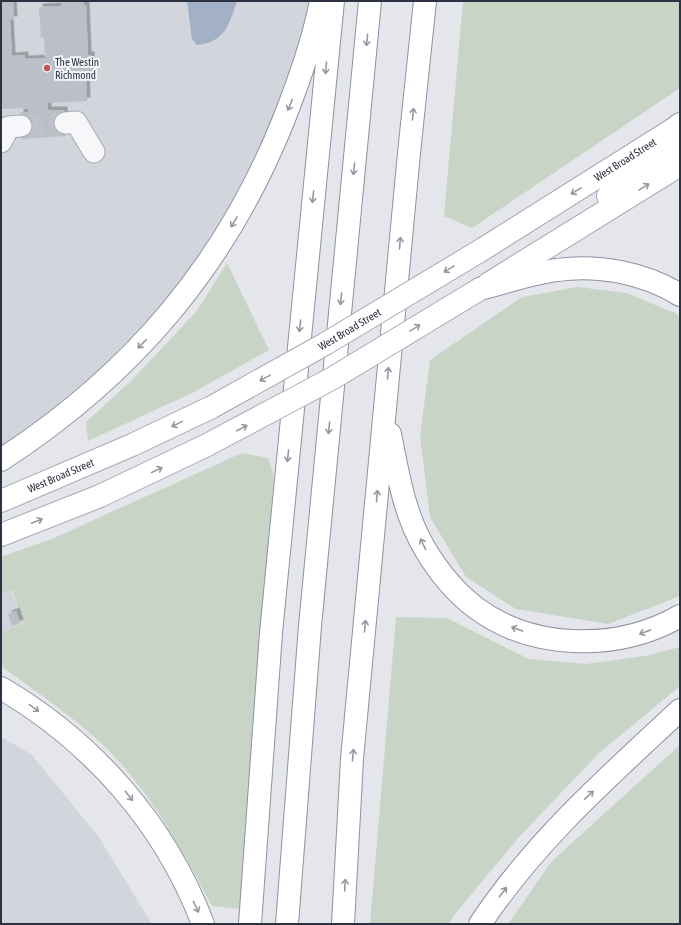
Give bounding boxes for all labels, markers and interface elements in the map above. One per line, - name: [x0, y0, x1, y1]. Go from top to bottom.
- one-way arrow: [363, 33, 370, 46]
- place label: The Westin Richmond: [55, 56, 99, 81]
- one-way arrow: [323, 61, 330, 74]
- marker: The Westin Richmond: [42, 63, 52, 73]
- one-way arrow: [285, 99, 293, 111]
- one-way arrow: [409, 108, 417, 121]
- street label: West Broad Street: [592, 136, 658, 183]
- one-way arrow: [350, 162, 358, 175]
- one-way arrow: [638, 183, 650, 191]
- one-way arrow: [570, 187, 582, 195]
- one-way arrow: [309, 190, 317, 203]
- one-way arrow: [229, 216, 237, 228]
- one-way arrow: [397, 237, 404, 250]
- one-way arrow: [444, 265, 455, 273]
- one-way arrow: [338, 292, 345, 305]
- street label: West Broad Street: [316, 306, 383, 353]
- one-way arrow: [296, 319, 304, 332]
- one-way arrow: [409, 323, 421, 331]
- one-way arrow: [138, 339, 147, 349]
- one-way arrow: [385, 367, 392, 380]
- one-way arrow: [259, 375, 271, 382]
- one-way arrow: [171, 421, 183, 428]
- one-way arrow: [325, 421, 332, 434]
- one-way arrow: [236, 423, 248, 431]
- one-way arrow: [284, 449, 291, 462]
- street label: West Broad Street: [26, 456, 96, 495]
- one-way arrow: [151, 466, 163, 473]
- one-way arrow: [373, 490, 381, 503]
- one-way arrow: [31, 517, 43, 525]
- one-way arrow: [419, 538, 426, 550]
- one-way arrow: [361, 620, 368, 633]
- one-way arrow: [511, 625, 524, 632]
- one-way arrow: [639, 629, 651, 637]
- one-way arrow: [28, 704, 39, 713]
- one-way arrow: [349, 749, 356, 762]
- one-way arrow: [125, 791, 134, 802]
- one-way arrow: [584, 791, 594, 800]
- one-way arrow: [342, 879, 349, 892]
- one-way arrow: [498, 887, 507, 898]
- one-way arrow: [193, 901, 200, 913]

